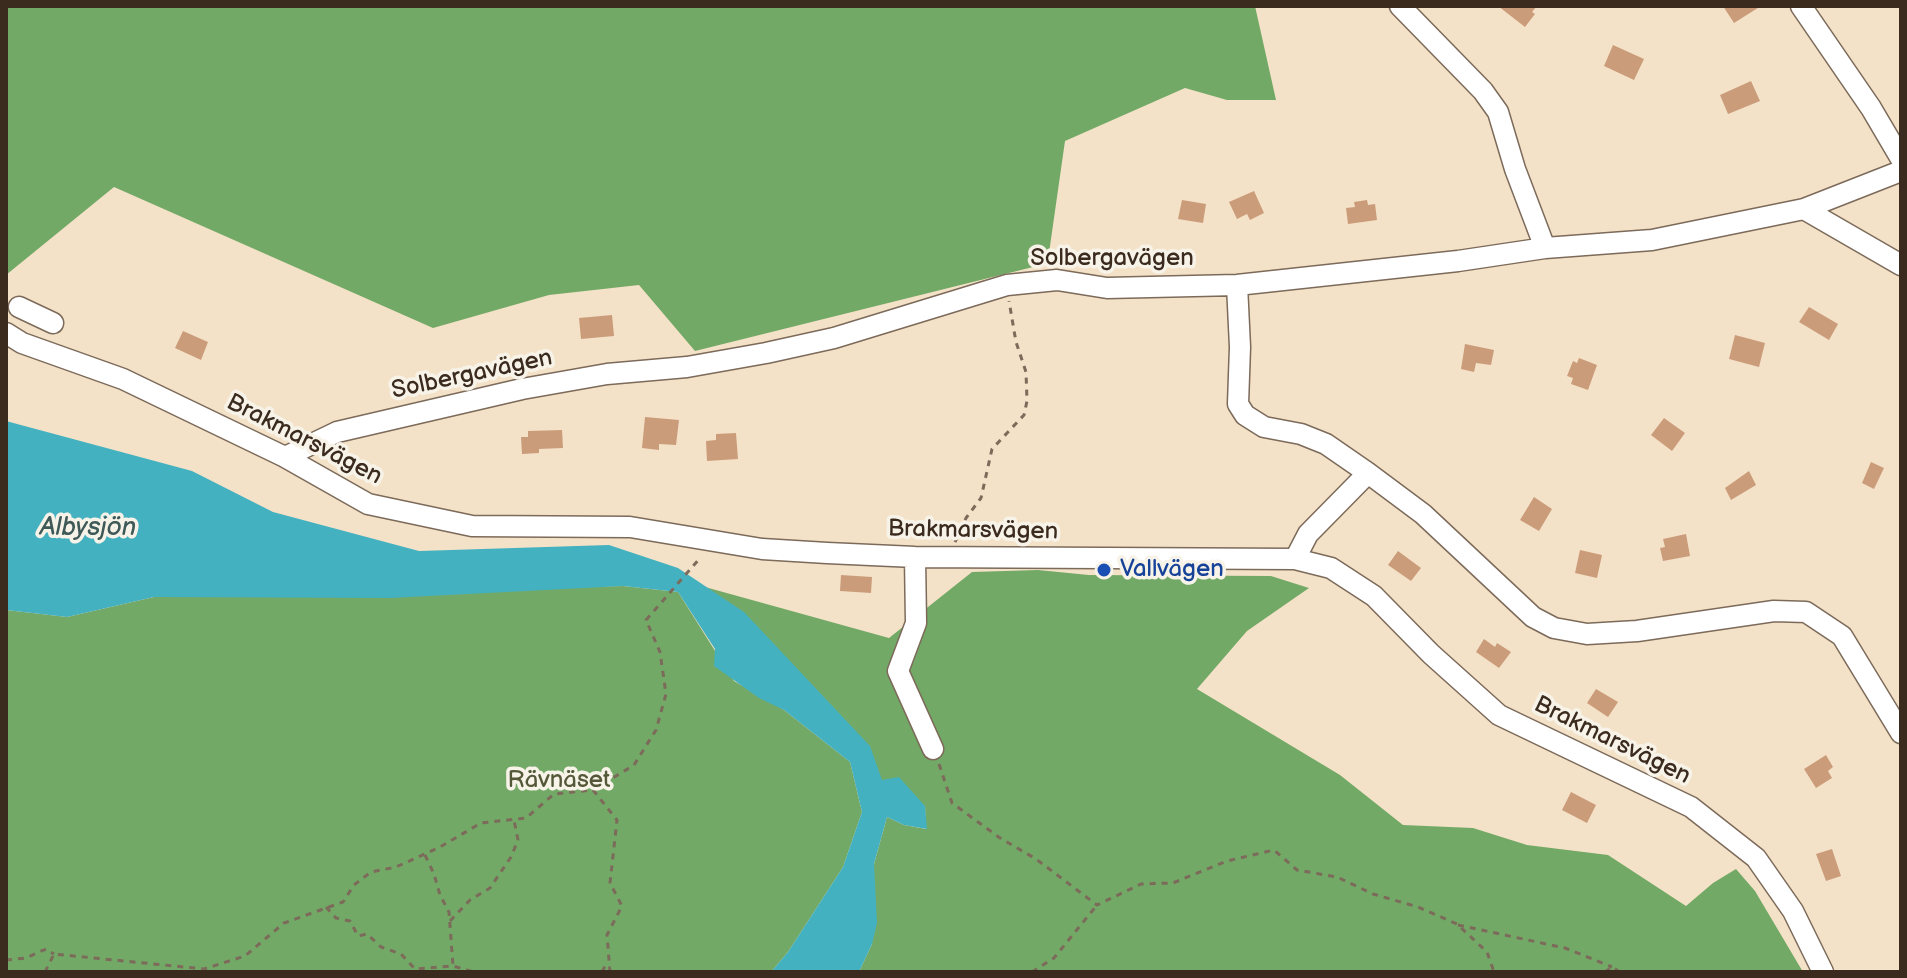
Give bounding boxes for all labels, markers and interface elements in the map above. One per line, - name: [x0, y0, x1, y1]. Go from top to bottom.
- street label: Solbergavägen: [1030, 245, 1194, 273]
- street label: Solbergavägen: [389, 344, 555, 406]
- street label: Brakmarsvägen: [222, 388, 386, 492]
- water label: Albysjön: [40, 512, 136, 544]
- street label: Brakmarsvägen: [888, 515, 1058, 547]
- place label: Vallvägen: [1120, 556, 1224, 584]
- marker: Vallvägen: [1095, 561, 1113, 579]
- street label: Brakmarsvägen: [1529, 691, 1695, 791]
- park label: Rävnäset: [508, 767, 610, 795]

